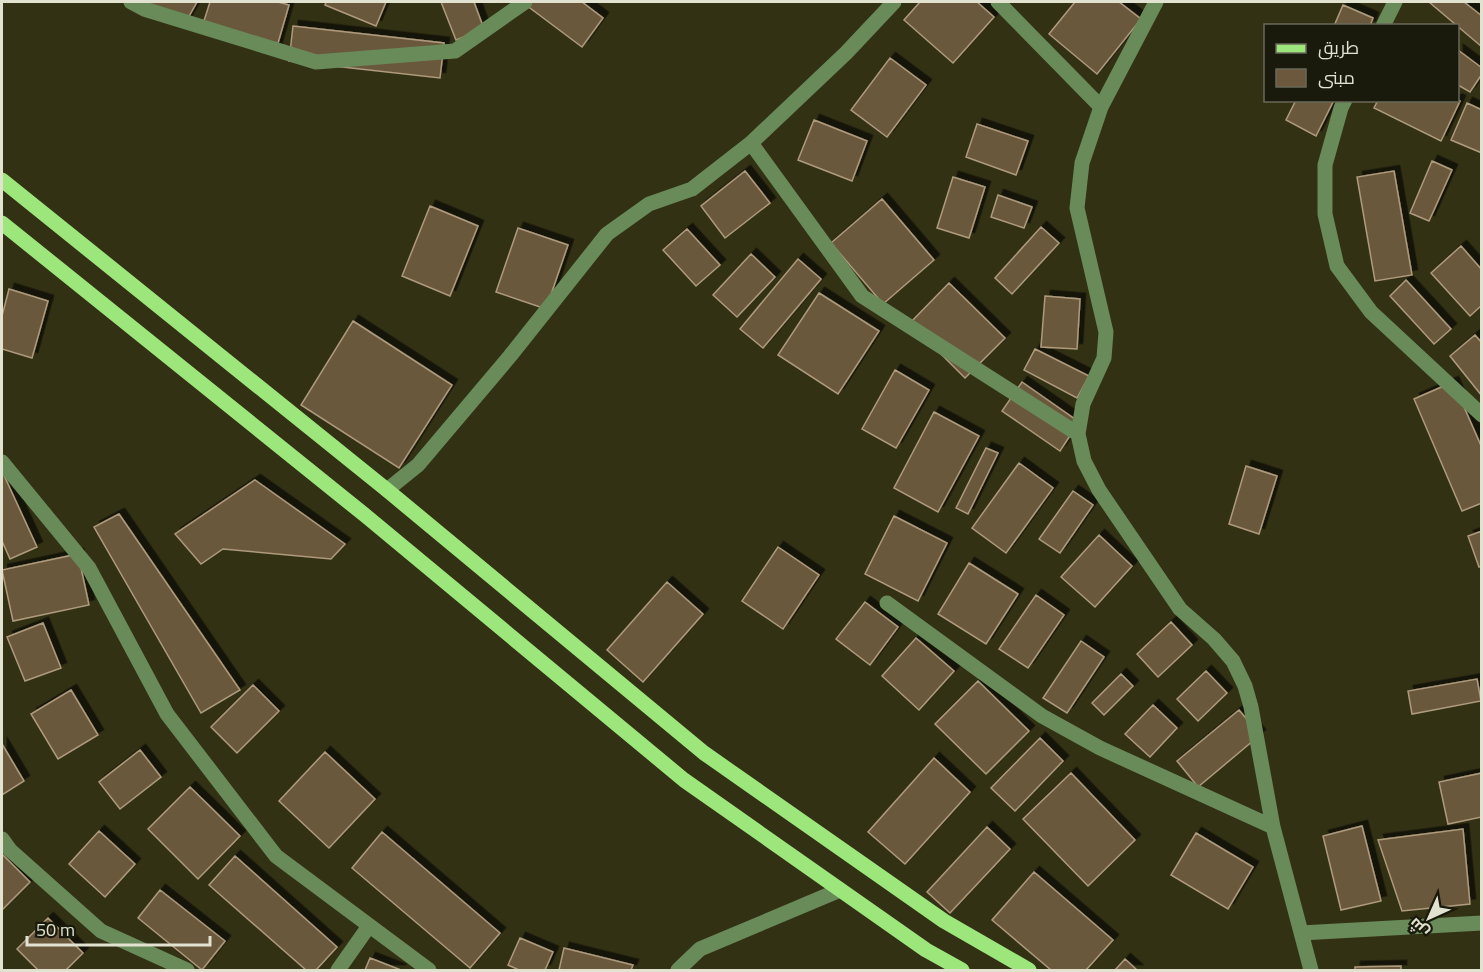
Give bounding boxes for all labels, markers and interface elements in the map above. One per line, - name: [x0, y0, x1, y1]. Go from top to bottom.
- legend: [1264, 24, 1459, 102]
- text: طريق: [1318, 34, 1359, 61]
- text: مبنى: [1318, 64, 1355, 91]
- north arrow: [1399, 888, 1459, 948]
- scale bar: [27, 909, 210, 947]
- text: ش: [1403, 913, 1434, 944]
- text: 50 m: [36, 916, 75, 943]

